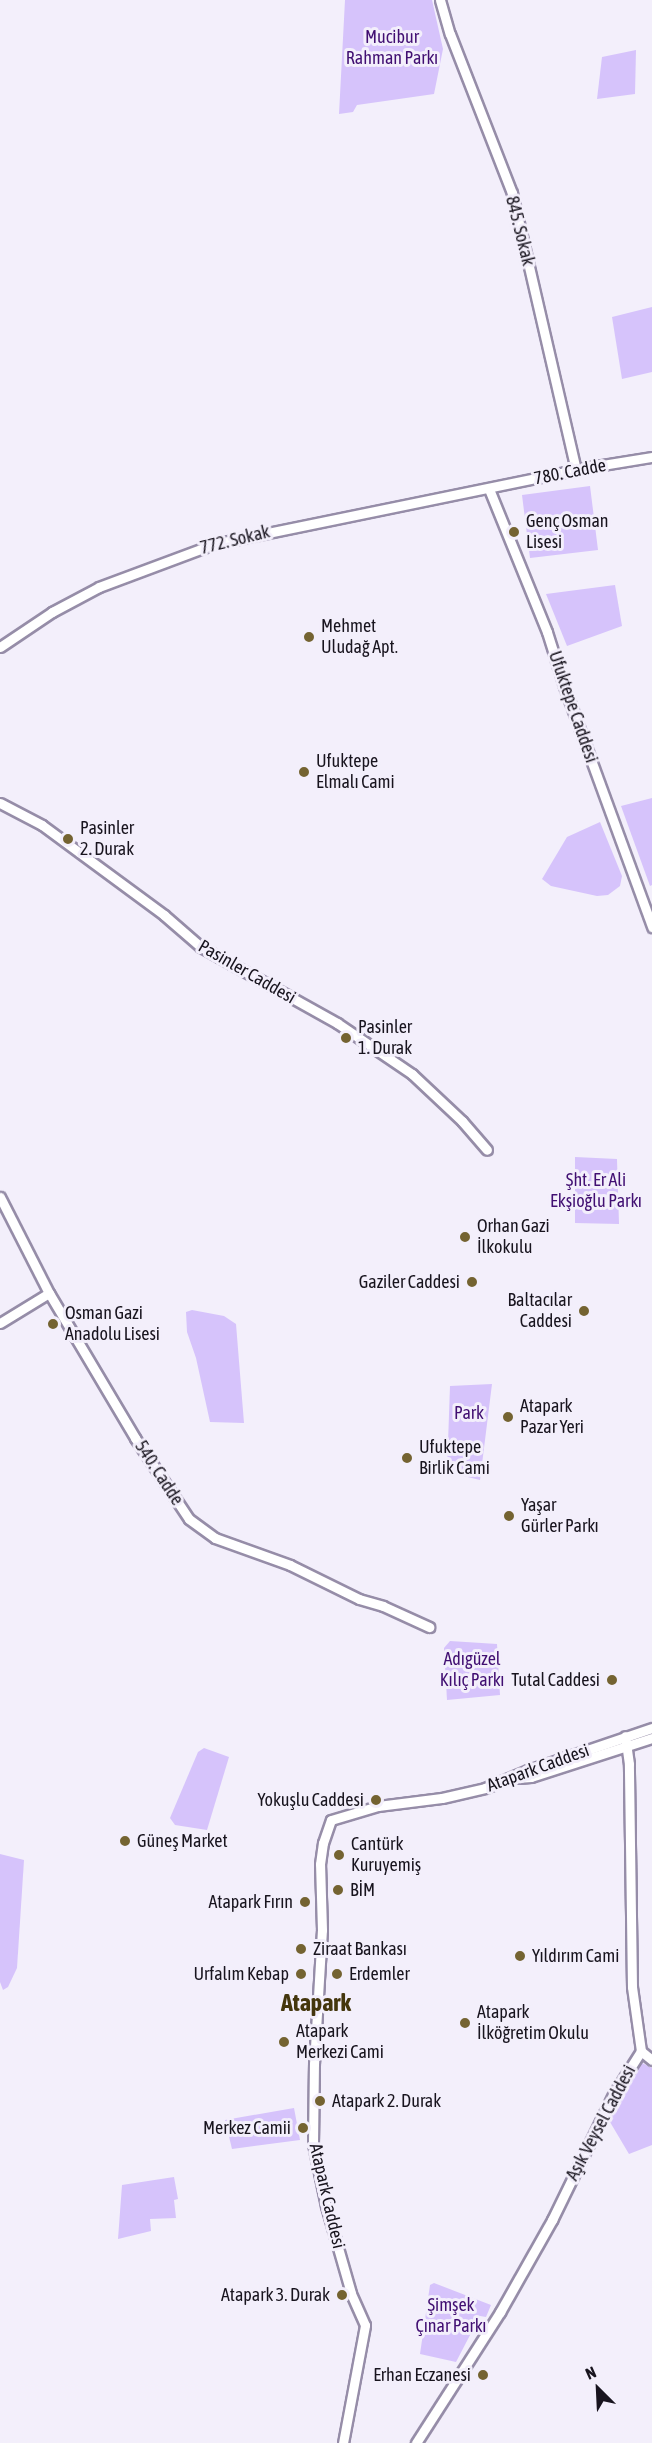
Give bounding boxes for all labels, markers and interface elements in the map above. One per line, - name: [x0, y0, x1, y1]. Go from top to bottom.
- park label: Mucibur Rahman Parkı: [346, 27, 438, 70]
- street label: 845. Sokak: [501, 194, 539, 268]
- street label: 780. Cadde: [532, 454, 608, 490]
- place label: Genç Osman Lisesi: [526, 511, 608, 554]
- street label: 772. Sokak: [198, 521, 272, 559]
- marker: Genç Osman Lisesi: [507, 525, 521, 539]
- place label: Mehmet Uludağ Apt.: [321, 616, 398, 658]
- marker: Mehmet Uludağ Apt.: [302, 630, 316, 644]
- street label: Ufuktepe Caddesi: [544, 648, 602, 766]
- place label: Ufuktepe Elmalı Cami: [316, 751, 395, 794]
- marker: Ufuktepe Elmalı Cami: [297, 765, 311, 779]
- place label: Pasinler 2. Durak: [80, 818, 134, 860]
- marker: Pasinler 2. Durak: [61, 832, 75, 846]
- street label: Pasinler Caddesi: [194, 935, 300, 1009]
- place label: Pasinler 1. Durak: [358, 1017, 412, 1060]
- marker: Pasinler 1. Durak: [339, 1031, 353, 1045]
- park label: Şht. Er Ali Ekşioğlu Parkı: [550, 1170, 642, 1212]
- place label: Orhan Gazi İlkokulu: [477, 1216, 550, 1258]
- marker: Orhan Gazi İlkokulu: [458, 1230, 472, 1244]
- place label: Gaziler Caddesi: [359, 1271, 460, 1293]
- marker: Gaziler Caddesi: [465, 1275, 479, 1289]
- place label: Baltacılar Caddesi: [508, 1290, 572, 1332]
- place label: Osman Gazi Anadolu Lisesi: [65, 1303, 160, 1346]
- marker: Baltacılar Caddesi: [577, 1304, 591, 1318]
- marker: Osman Gazi Anadolu Lisesi: [46, 1317, 60, 1331]
- place label: Atapark Pazar Yeri: [520, 1396, 584, 1438]
- park label: Park: [454, 1402, 484, 1424]
- marker: Atapark Pazar Yeri: [501, 1410, 515, 1424]
- street label: 540. Cadde: [130, 1437, 188, 1509]
- place label: Ufuktepe Birlik Cami: [419, 1437, 490, 1480]
- marker: Ufuktepe Birlik Cami: [400, 1451, 414, 1465]
- place label: Yaşar Gürler Parkı: [521, 1495, 599, 1538]
- marker: Yaşar Gürler Parkı: [502, 1509, 516, 1523]
- park label: Adıgüzel Kılıç Parkı: [440, 1649, 504, 1692]
- place label: Tutal Caddesi: [511, 1669, 600, 1691]
- marker: Tutal Caddesi: [605, 1673, 619, 1687]
- street label: Atapark Caddesi: [484, 1740, 592, 1796]
- place label: Yokuşlu Caddesi: [258, 1789, 364, 1811]
- marker: Yokuşlu Caddesi: [369, 1793, 383, 1807]
- place label: Güneş Market: [137, 1830, 228, 1852]
- marker: Güneş Market: [118, 1834, 132, 1848]
- place label: Cantürk Kuruyemiş: [351, 1834, 421, 1876]
- marker: Cantürk Kuruyemiş: [332, 1848, 346, 1862]
- place label: BİM: [350, 1879, 375, 1901]
- marker: BİM: [331, 1883, 345, 1897]
- place label: Atapark Fırın: [208, 1891, 293, 1913]
- marker: Atapark Fırın: [298, 1895, 312, 1909]
- place label: Ziraat Bankası: [313, 1938, 407, 1960]
- marker: Ziraat Bankası: [294, 1942, 308, 1956]
- place label: Yıldırım Cami: [532, 1945, 619, 1967]
- marker: Yıldırım Cami: [513, 1949, 527, 1963]
- place label: Urfalım Kebap: [194, 1963, 289, 1985]
- place label: Erdemler: [349, 1963, 410, 1985]
- marker: Urfalım Kebap: [294, 1967, 308, 1981]
- marker: Erdemler: [330, 1967, 344, 1981]
- district label: Atapark: [281, 1989, 351, 2017]
- place label: Atapark İlköğretim Okulu: [477, 2002, 589, 2044]
- marker: Atapark İlköğretim Okulu: [458, 2016, 472, 2030]
- place label: Atapark Merkezi Cami: [296, 2021, 384, 2064]
- marker: Atapark Merkezi Cami: [277, 2035, 291, 2049]
- street label: Aşık Veysel Caddesi: [562, 2062, 640, 2184]
- place label: Atapark 2. Durak: [332, 2090, 441, 2112]
- marker: Atapark 2. Durak: [313, 2094, 327, 2108]
- place label: Merkez Camii: [203, 2117, 291, 2139]
- marker: Merkez Camii: [296, 2121, 310, 2135]
- street label: Atapark Caddesi: [304, 2141, 350, 2251]
- place label: Atapark 3. Durak: [221, 2284, 330, 2306]
- marker: Atapark 3. Durak: [335, 2288, 349, 2302]
- park label: Şimşek Çınar Parkı: [416, 2295, 486, 2338]
- north arrow: [568, 2359, 628, 2419]
- text: N: [583, 2362, 599, 2383]
- place label: Erhan Eczanesi: [373, 2364, 471, 2386]
- marker: Erhan Eczanesi: [476, 2368, 490, 2382]

